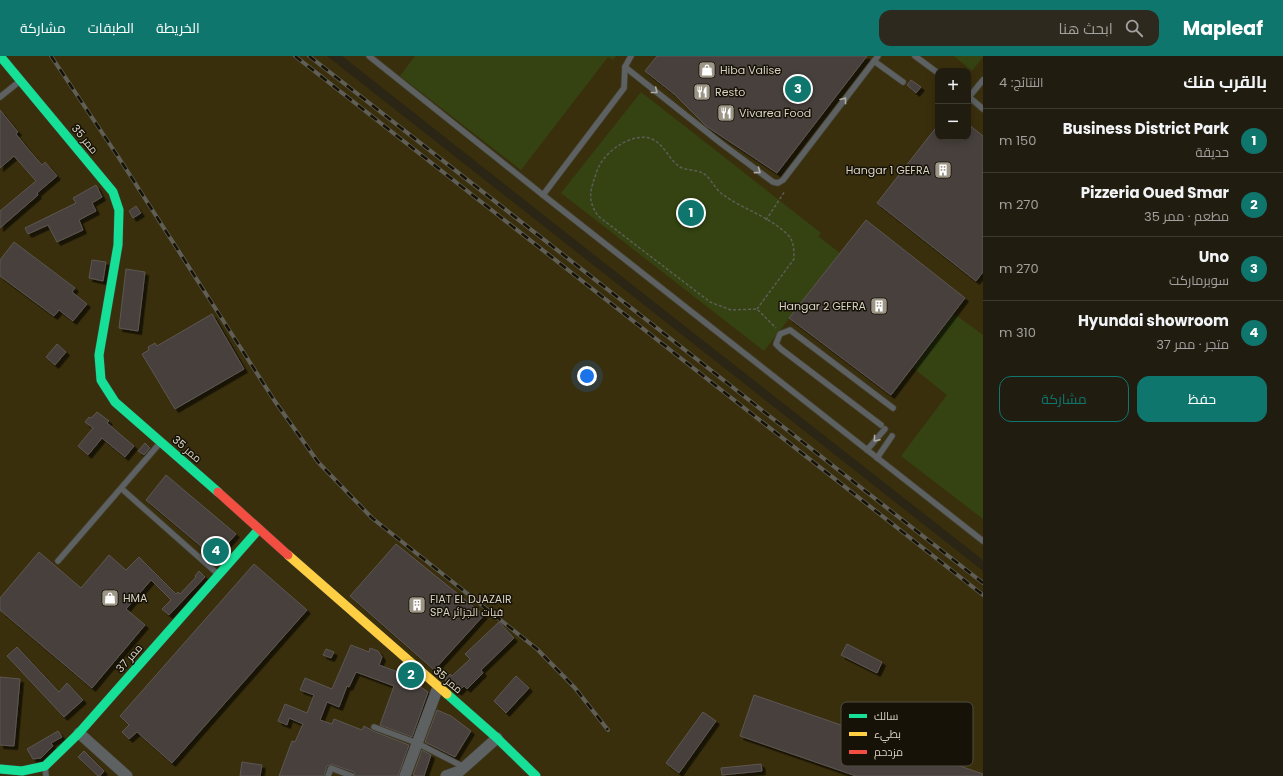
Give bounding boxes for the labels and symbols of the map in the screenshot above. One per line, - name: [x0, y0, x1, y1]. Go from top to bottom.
- shop icon: Hiba Valise: [697, 60, 717, 80]
- place label: Hiba Valise: [720, 62, 781, 78]
- pin: 3: [785, 74, 811, 104]
- restaurant icon: Resto: [692, 82, 712, 102]
- place label: Resto: [715, 84, 745, 100]
- one-way arrow: [651, 86, 658, 93]
- one-way arrow: [839, 98, 846, 105]
- restaurant icon: Vivarea Food: [716, 103, 736, 123]
- place label: Vivarea Food: [739, 105, 811, 121]
- street label: ممر 35: [68, 121, 102, 157]
- building icon: Hangar 1 GEFRA: [933, 160, 953, 180]
- place label: Hangar 1 GEFRA: [846, 162, 931, 178]
- one-way arrow: [753, 166, 760, 173]
- pin: 1: [678, 198, 704, 228]
- building icon: Hangar 2 GEFRA: [869, 296, 889, 316]
- place label: Hangar 2 GEFRA: [779, 298, 867, 314]
- your location: [577, 366, 597, 386]
- street label: ممر 35: [169, 432, 205, 466]
- one-way arrow: [873, 435, 880, 442]
- pin: 4: [203, 536, 229, 566]
- shop icon: HMA: [100, 588, 120, 608]
- place label: HMA: [123, 590, 148, 606]
- place label: FIAT EL DJAZAIR SPA فيات الجزائر: [430, 591, 512, 620]
- building icon: FIAT EL DJAZAIR SPA فيات الجزائر: [407, 595, 427, 615]
- street label: ممر 37: [112, 640, 146, 676]
- pin: 2: [398, 660, 424, 690]
- street label: ممر 35: [430, 663, 466, 697]
- legend: [841, 702, 973, 766]
- text: سالك: [874, 708, 898, 724]
- text: بطيء: [874, 726, 901, 743]
- text: مزدحم: [874, 744, 903, 760]

